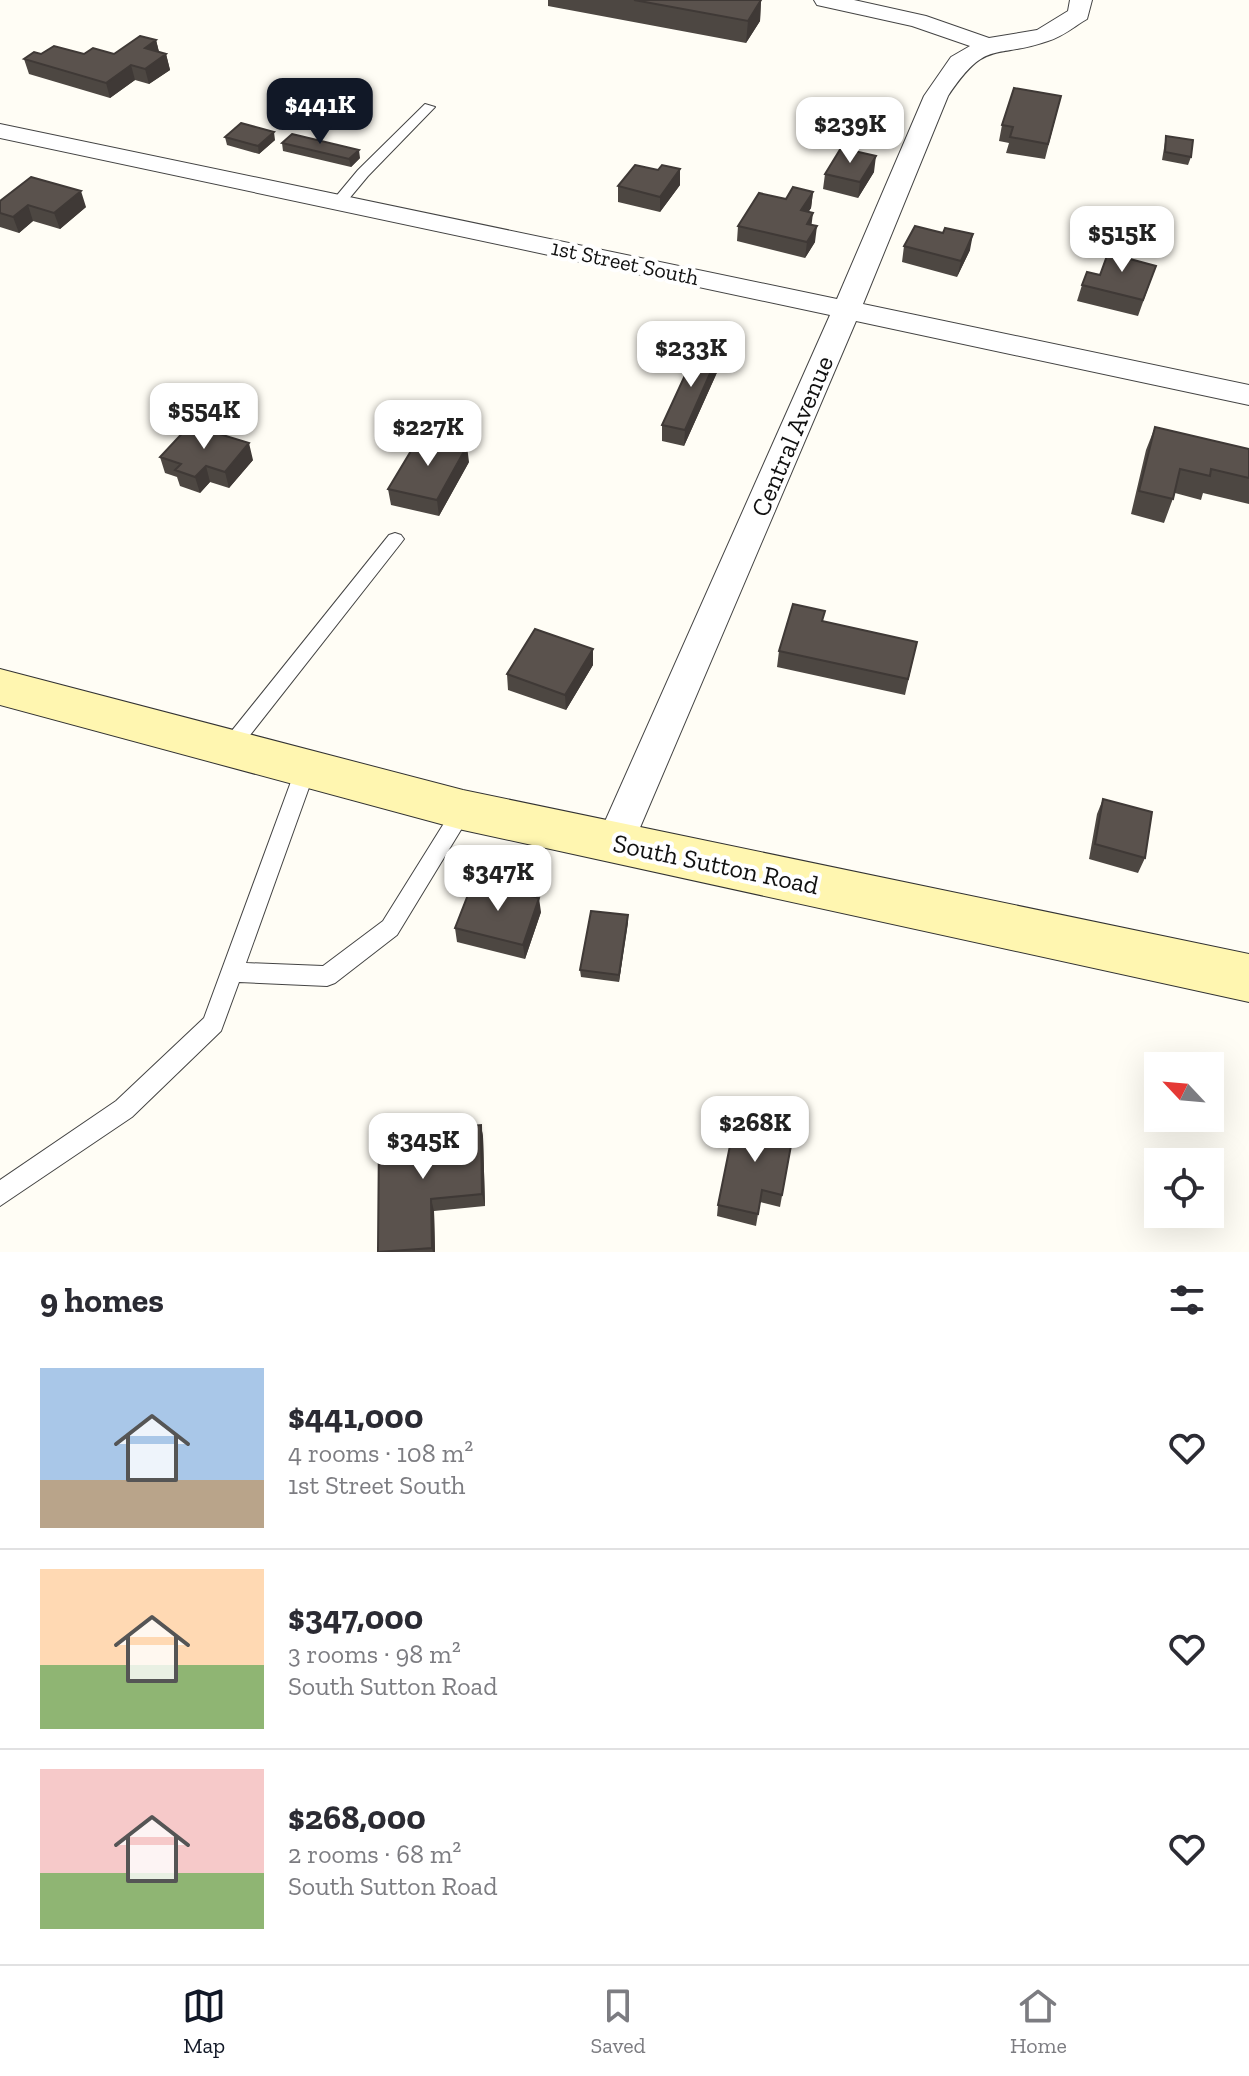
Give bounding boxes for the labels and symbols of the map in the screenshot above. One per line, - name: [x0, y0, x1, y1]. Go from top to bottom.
- pin: $441K: [264, 78, 376, 146]
- pin: $239K: [794, 97, 906, 165]
- pin: $515K: [1066, 206, 1178, 274]
- street label: 1st Street South: [549, 234, 702, 291]
- pin: $233K: [635, 321, 747, 389]
- street label: Central Avenue: [744, 351, 840, 521]
- pin: $554K: [148, 383, 260, 451]
- pin: $227K: [372, 400, 484, 468]
- street label: South Sutton Road: [610, 827, 822, 901]
- pin: $347K: [442, 845, 554, 913]
- north arrow: [1144, 1052, 1224, 1132]
- pin: $268K: [699, 1096, 811, 1164]
- pin: $345K: [367, 1113, 479, 1181]

